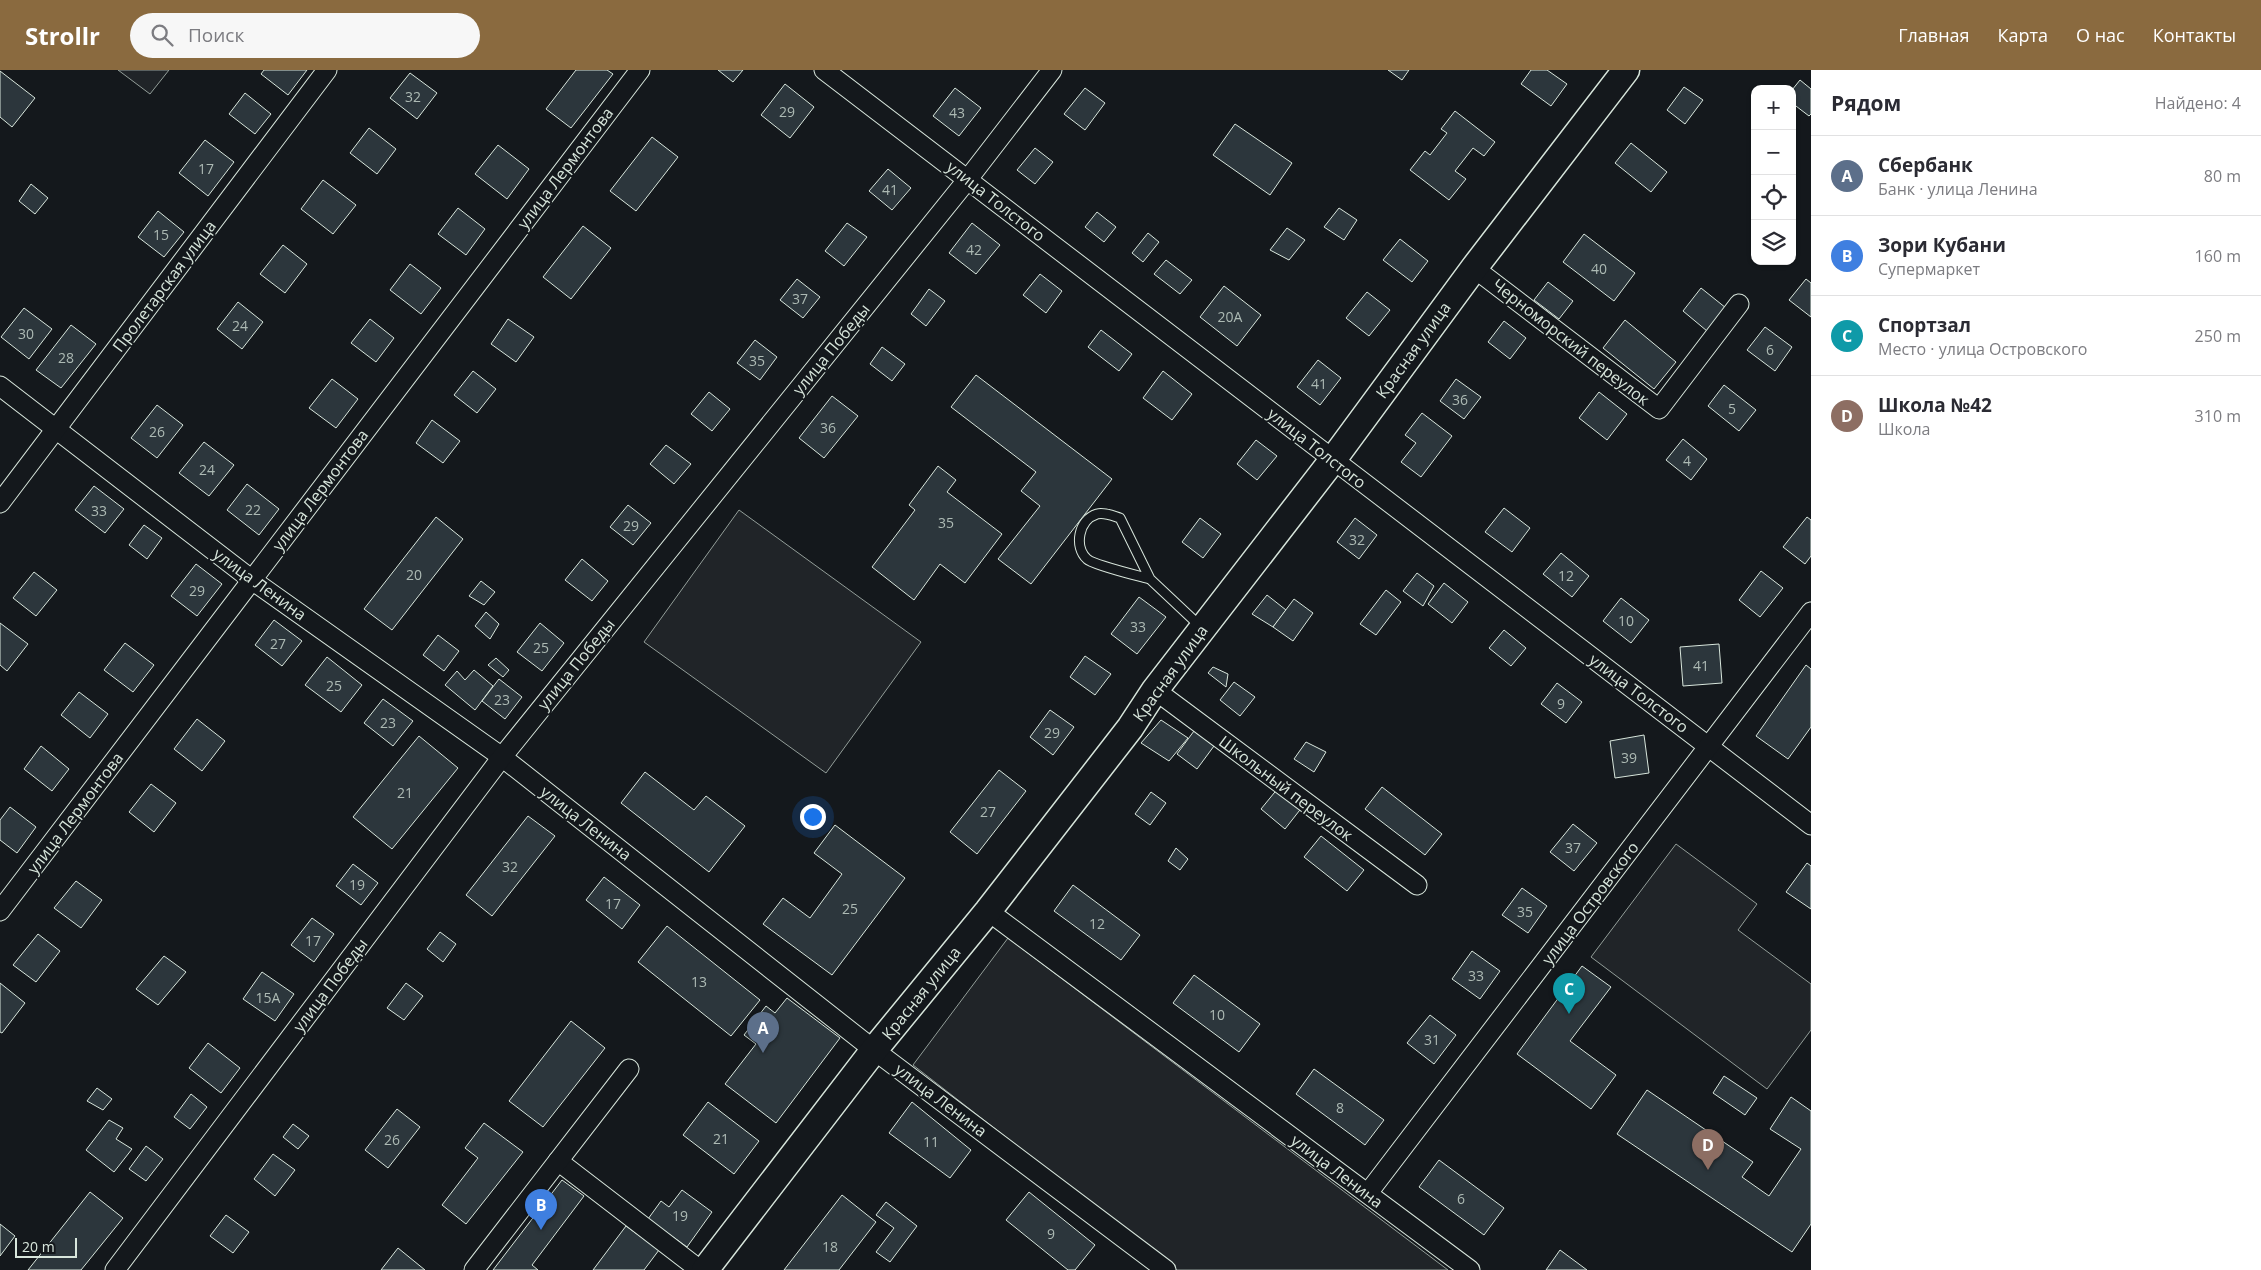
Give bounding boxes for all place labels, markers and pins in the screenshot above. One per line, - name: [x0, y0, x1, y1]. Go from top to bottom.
- pin: C: [1553, 973, 1585, 1014]
- pin: A: [747, 1012, 779, 1053]
- pin: D: [1692, 1129, 1724, 1170]
- pin: B: [525, 1189, 557, 1230]

